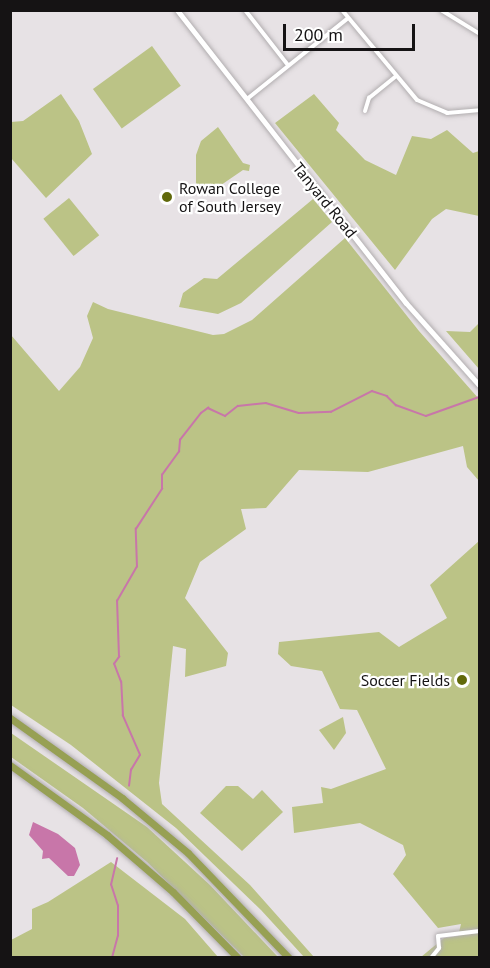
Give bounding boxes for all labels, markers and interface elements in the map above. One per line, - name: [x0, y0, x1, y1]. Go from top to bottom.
- scale bar: [286, 12, 418, 50]
- text: 200 m: [294, 23, 343, 46]
- street label: Tanyard Road: [289, 158, 361, 242]
- place label: Rowan College of South Jersey: [179, 178, 281, 216]
- marker: Rowan College of South Jersey: [160, 190, 174, 204]
- place label: Soccer Fields: [361, 670, 450, 690]
- marker: Soccer Fields: [455, 673, 469, 687]

